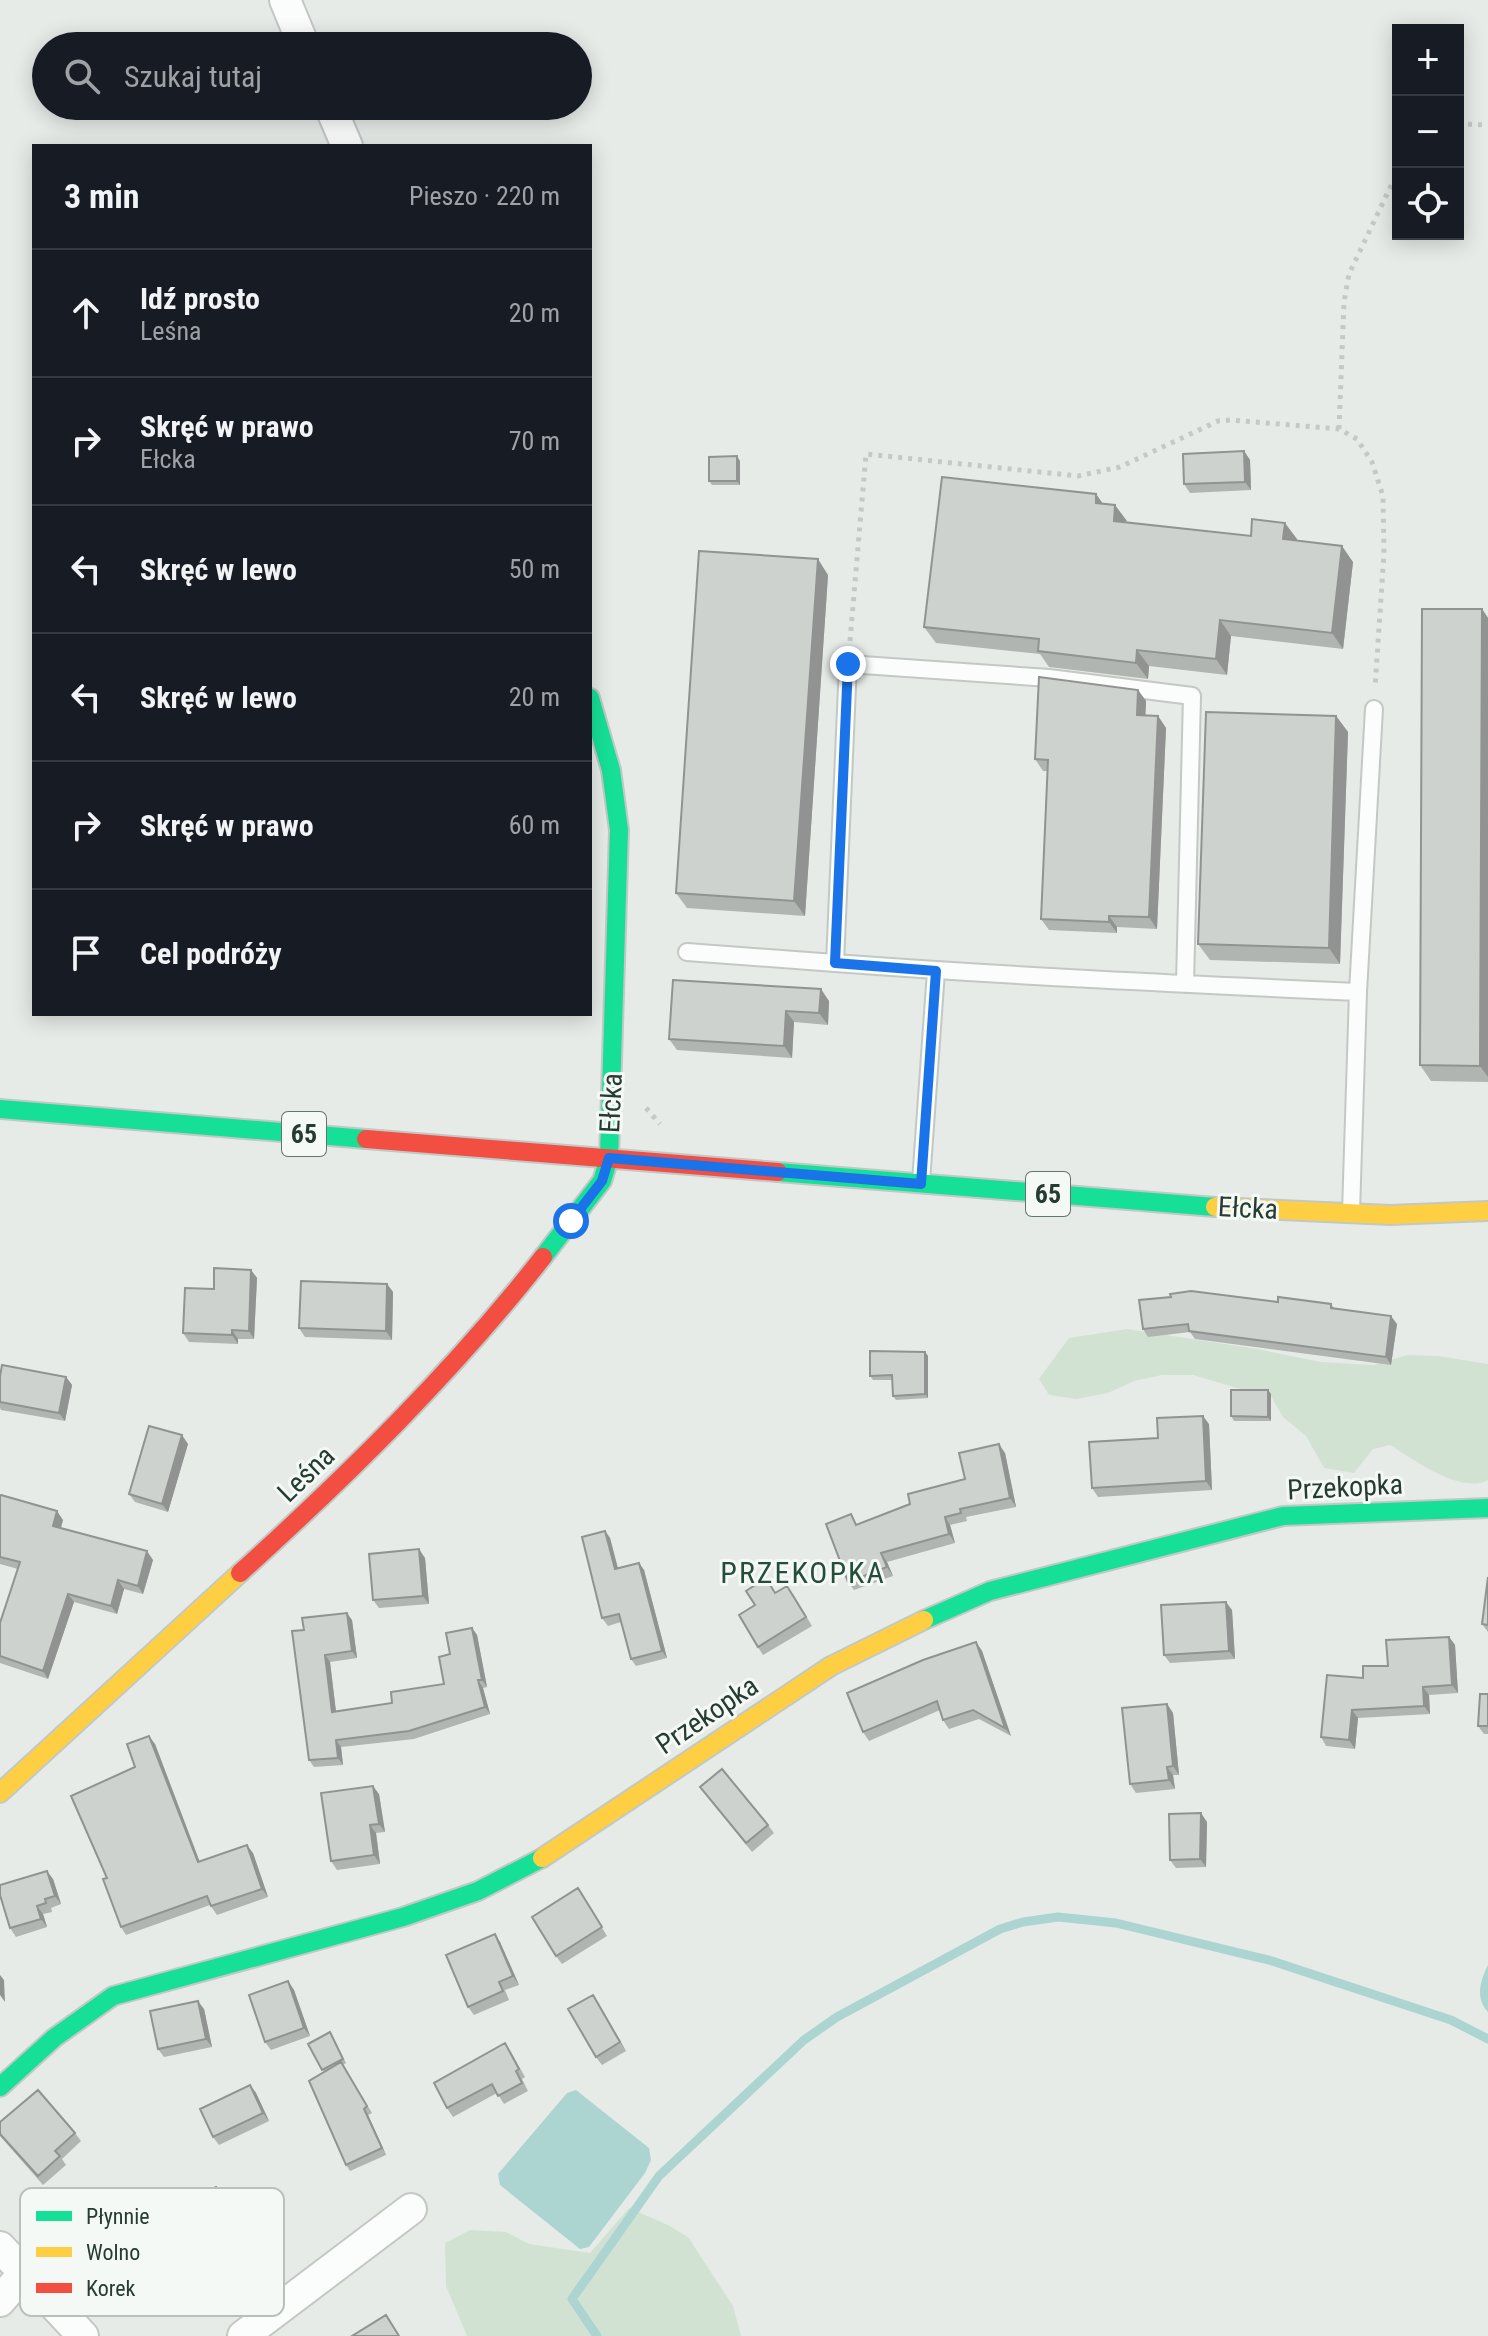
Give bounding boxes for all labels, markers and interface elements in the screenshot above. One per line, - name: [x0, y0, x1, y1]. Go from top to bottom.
- map controls: [1392, 24, 1464, 240]
- button: +: [1392, 24, 1464, 96]
- search box: [32, 32, 592, 120]
- icon: search: [60, 54, 104, 98]
- text: Szukaj tutaj: [124, 59, 262, 94]
- button: −: [1392, 96, 1464, 168]
- button: locate: [1392, 168, 1464, 240]
- text: 3 min: [64, 176, 140, 216]
- text: Pieszo · 220 m: [409, 181, 560, 211]
- text: Idź prosto: [140, 281, 260, 316]
- icon: ahead: [64, 291, 108, 335]
- text: 20 m: [509, 298, 560, 328]
- text: Leśna: [140, 316, 201, 346]
- text: Skręć w prawo: [140, 409, 314, 444]
- icon: right: [64, 419, 108, 463]
- text: 70 m: [509, 426, 560, 456]
- text: Ełcka: [140, 444, 196, 474]
- icon: left: [64, 547, 108, 591]
- text: Skręć w lewo: [140, 552, 297, 587]
- text: 50 m: [509, 554, 560, 584]
- route end: [830, 646, 866, 682]
- icon: left: [64, 675, 108, 719]
- text: Skręć w lewo: [140, 680, 297, 715]
- text: 20 m: [509, 682, 560, 712]
- icon: right: [64, 803, 108, 847]
- text: Skręć w prawo: [140, 808, 314, 843]
- text: 60 m: [509, 810, 560, 840]
- icon: arrive: [64, 931, 108, 975]
- text: Cel podróży: [140, 936, 282, 971]
- street label: Ełcka: [593, 1072, 629, 1134]
- road number: 65: [282, 1112, 326, 1156]
- road number: 65: [1026, 1172, 1070, 1216]
- street label: Ełcka: [1217, 1190, 1279, 1226]
- route start: [553, 1203, 589, 1239]
- street label: Leśna: [271, 1439, 341, 1509]
- street label: Przekopka: [1286, 1467, 1404, 1507]
- district label: PRZEKOPKA: [720, 1555, 886, 1590]
- street label: Przekopka: [650, 1669, 764, 1761]
- legend: [20, 2188, 284, 2316]
- text: Płynnie: [86, 2204, 150, 2229]
- text: Wolno: [86, 2240, 140, 2265]
- text: Korek: [86, 2276, 136, 2301]

